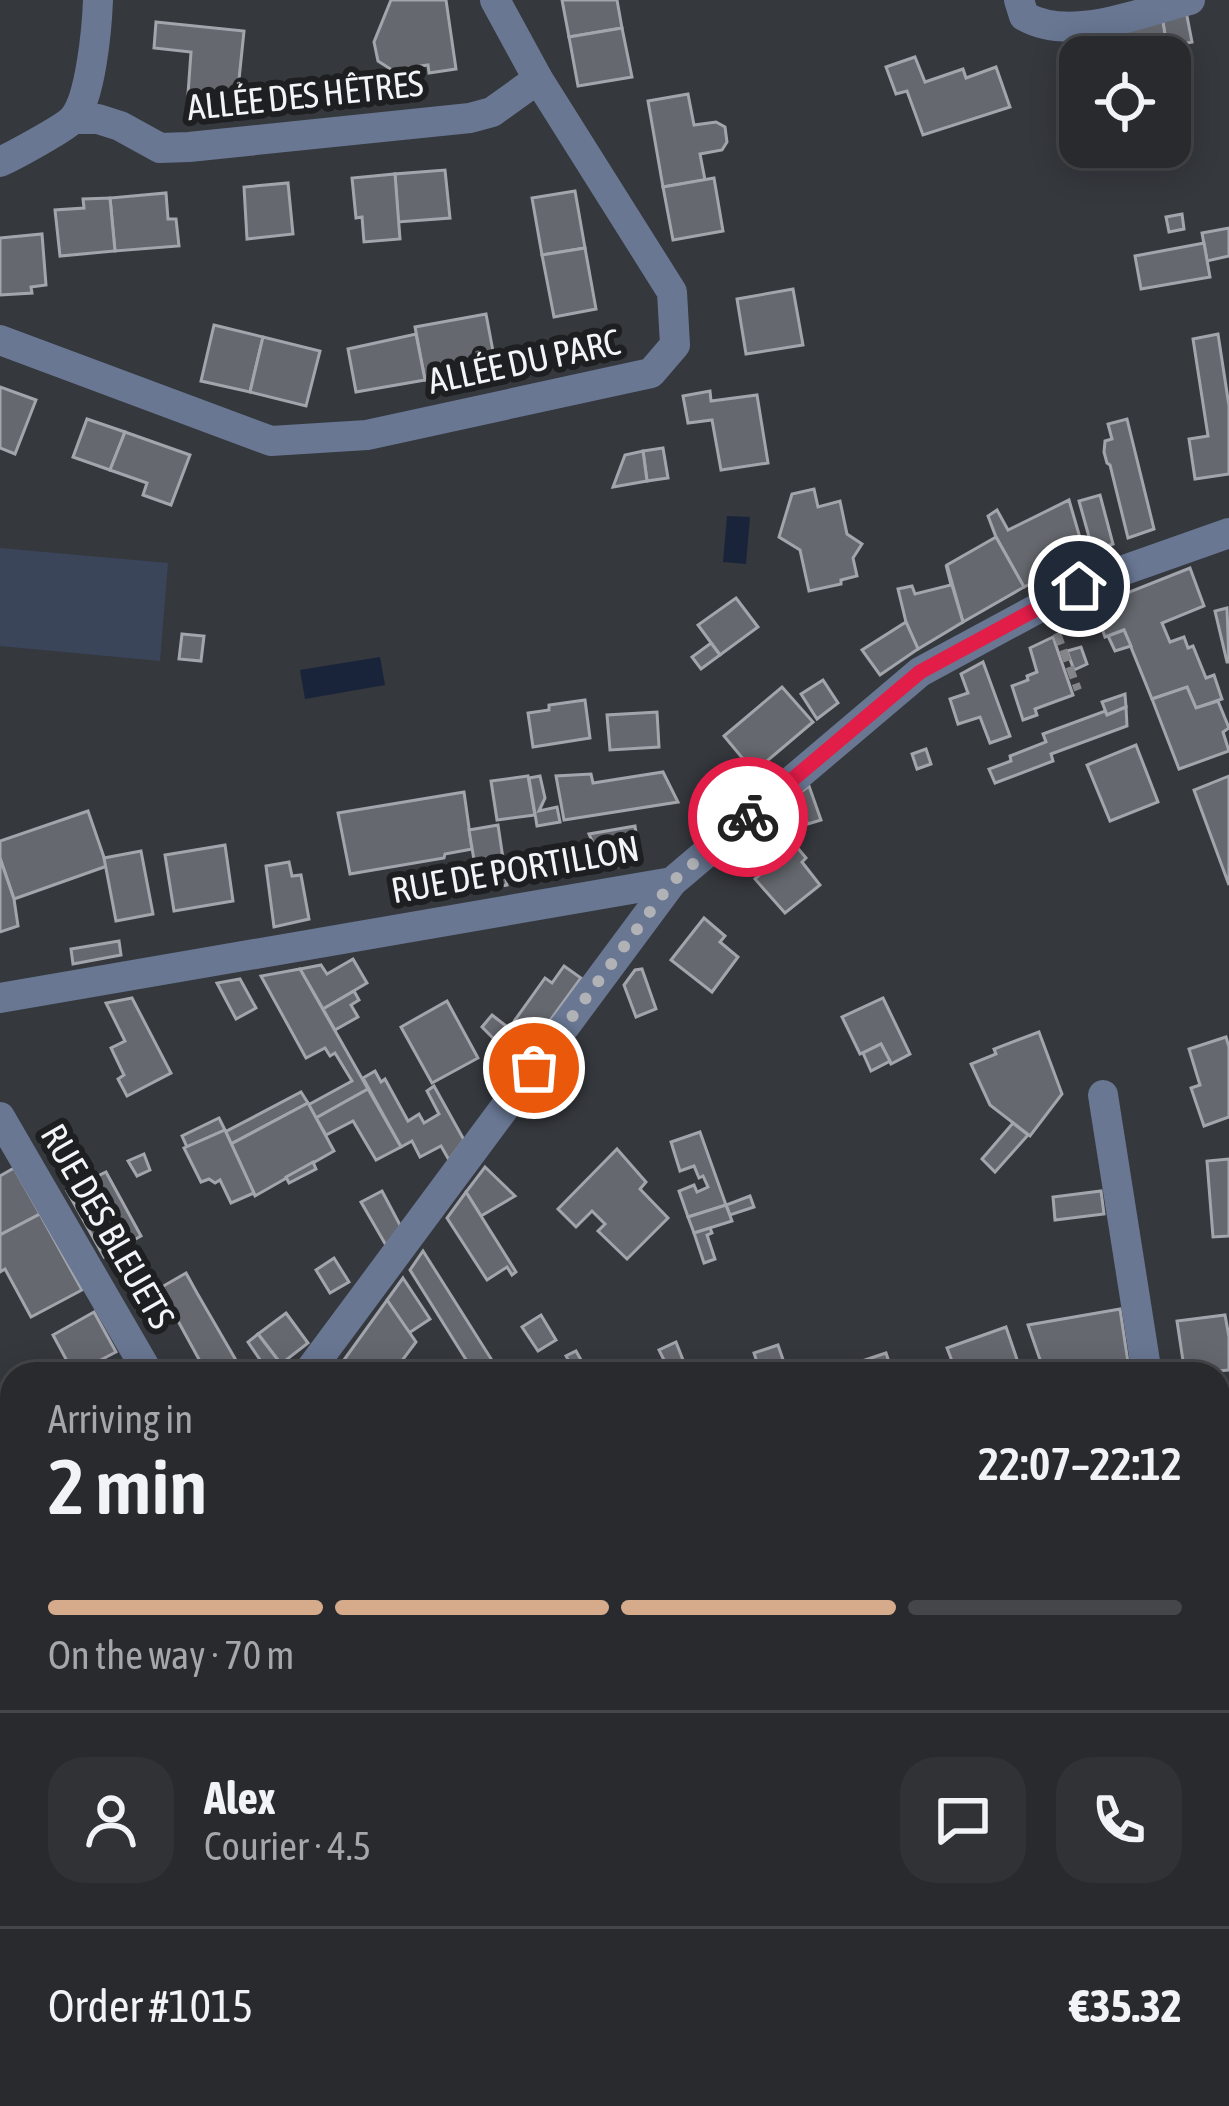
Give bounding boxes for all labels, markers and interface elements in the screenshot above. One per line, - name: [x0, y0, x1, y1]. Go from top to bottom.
- map controls: [1059, 36, 1191, 168]
- button: locate: [1059, 36, 1191, 168]
- street label: ALLÉE DES HÊTRES: [185, 62, 425, 128]
- street label: ALLÉE DU PARC: [424, 320, 624, 402]
- pin: [1028, 535, 1130, 637]
- icon: home: [1046, 553, 1112, 619]
- courier: [688, 757, 808, 877]
- icon: bike: [715, 784, 781, 850]
- street label: RUE DE PORTILLON: [388, 827, 642, 911]
- pin: [483, 1017, 585, 1119]
- icon: bag: [501, 1035, 567, 1101]
- street label: RUE DES BLEUETS: [33, 1116, 183, 1336]
- text: Arriving in: [48, 1397, 193, 1441]
- text: 22:07–22:12: [978, 1438, 1182, 1490]
- text: 2 min: [48, 1441, 207, 1531]
- text: On the way · 70 m: [48, 1633, 294, 1677]
- button: person: [48, 1757, 174, 1883]
- button: chat: [900, 1757, 1026, 1883]
- button: phone: [1056, 1757, 1182, 1883]
- text: Alex: [204, 1772, 276, 1824]
- text: Courier · 4.5: [204, 1824, 371, 1868]
- text: Order #1015: [48, 1980, 253, 2032]
- text: €35.32: [1069, 1980, 1182, 2032]

